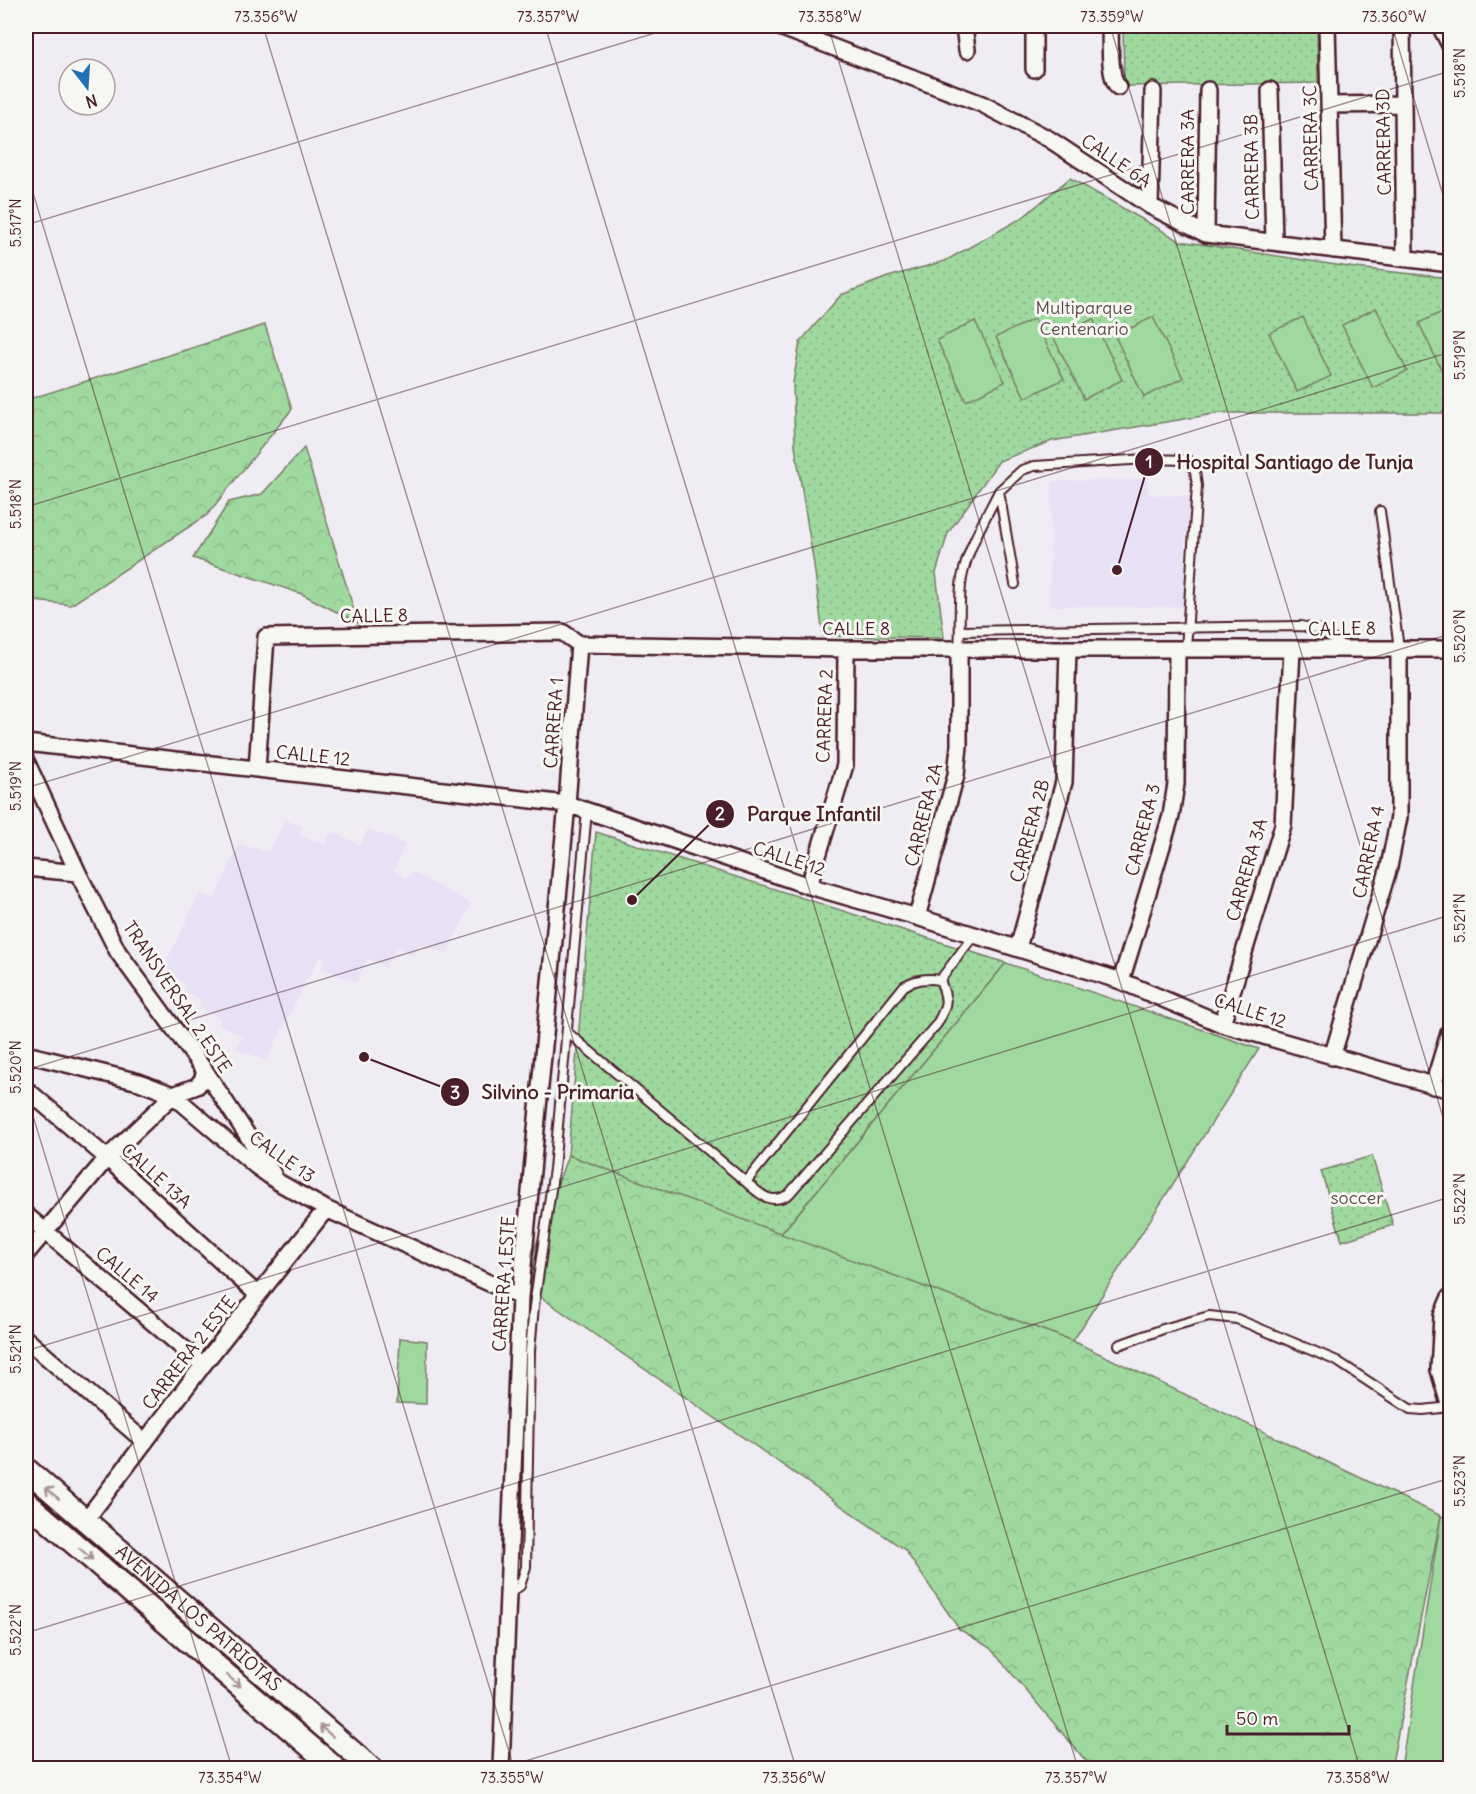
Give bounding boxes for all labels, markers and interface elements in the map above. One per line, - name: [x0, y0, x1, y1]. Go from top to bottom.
- text: 73.356°W: [234, 7, 298, 26]
- text: 73.357°W: [517, 7, 579, 26]
- text: 73.358°W: [798, 7, 862, 26]
- text: 73.359°W: [1080, 7, 1144, 26]
- text: 73.360°W: [1362, 7, 1427, 26]
- text: 5.518°N: [1450, 48, 1469, 98]
- north arrow: [57, 57, 117, 117]
- street label: CARRERA 3C: [1298, 85, 1323, 191]
- street label: CARRERA 3D: [1371, 88, 1396, 196]
- text: N: [83, 90, 100, 113]
- street label: CARRERA 3A: [1176, 109, 1199, 215]
- street label: CARRERA 3B: [1239, 114, 1264, 220]
- street label: CALLE 6A: [1077, 129, 1156, 192]
- text: 5.517°N: [6, 198, 25, 248]
- park label: Multiparque Centenario: [1036, 296, 1132, 340]
- text: 5.519°N: [1450, 330, 1469, 380]
- callout: Hospital Santiago de Tunja: [1134, 443, 1425, 481]
- text: Hospital Santiago de Tunja: [1176, 449, 1414, 474]
- text: 1: [1145, 450, 1153, 473]
- text: 5.518°N: [6, 479, 25, 529]
- street label: CALLE 8: [340, 603, 408, 628]
- text: 5.520°N: [1450, 609, 1469, 663]
- street label: CALLE 8: [1308, 616, 1376, 641]
- street label: CALLE 8: [822, 617, 890, 640]
- street label: CARRERA 2: [811, 668, 838, 763]
- street label: CARRERA 1: [539, 677, 568, 769]
- street label: CALLE 12: [275, 740, 352, 771]
- text: 5.519°N: [6, 761, 25, 811]
- street label: CARRERA 2A: [900, 761, 947, 869]
- street label: CARRERA 2B: [1005, 777, 1054, 885]
- street label: CARRERA 3: [1120, 781, 1165, 878]
- callout: Parque Infantil: [705, 795, 893, 833]
- text: Parque Infantil: [747, 801, 881, 826]
- text: 2: [715, 802, 725, 825]
- street label: CARRERA 4: [1347, 803, 1390, 901]
- street label: CARRERA 3A: [1221, 816, 1272, 924]
- street label: CALLE 12: [750, 836, 828, 881]
- text: 5.521°N: [1450, 893, 1469, 943]
- street label: TRANSVERSAL 2 ESTE: [118, 916, 237, 1077]
- street label: CALLE 12: [1211, 988, 1289, 1033]
- text: 5.520°N: [6, 1040, 25, 1094]
- callout: Silvino - Primaria: [440, 1073, 646, 1111]
- text: Silvino - Primaria: [482, 1079, 635, 1104]
- text: 3: [450, 1081, 460, 1104]
- street label: CALLE 13: [245, 1126, 320, 1188]
- street label: CALLE 13A: [116, 1138, 196, 1213]
- text: 5.522°N: [1450, 1173, 1469, 1225]
- park label: soccer: [1330, 1186, 1384, 1209]
- street label: CARRERA 1 ESTE: [487, 1215, 520, 1353]
- street label: CALLE 14: [91, 1242, 164, 1308]
- street label: CARRERA 2 ESTE: [137, 1291, 240, 1414]
- text: 5.521°N: [6, 1324, 25, 1374]
- text: 5.523°N: [1450, 1455, 1469, 1507]
- one-way arrow: [45, 1486, 60, 1500]
- street label: AVENIDA LOS PATRIOTAS: [111, 1540, 286, 1696]
- one-way arrow: [78, 1547, 93, 1561]
- text: 5.522°N: [6, 1604, 25, 1656]
- one-way arrow: [226, 1674, 241, 1688]
- scale bar: [1227, 1698, 1348, 1736]
- text: 50 m: [1236, 1707, 1278, 1730]
- one-way arrow: [319, 1724, 334, 1738]
- text: 73.354°W: [198, 1768, 262, 1787]
- text: 73.355°W: [480, 1768, 544, 1787]
- text: 73.356°W: [762, 1768, 826, 1787]
- text: 73.357°W: [1045, 1768, 1107, 1787]
- text: 73.358°W: [1326, 1768, 1390, 1787]

